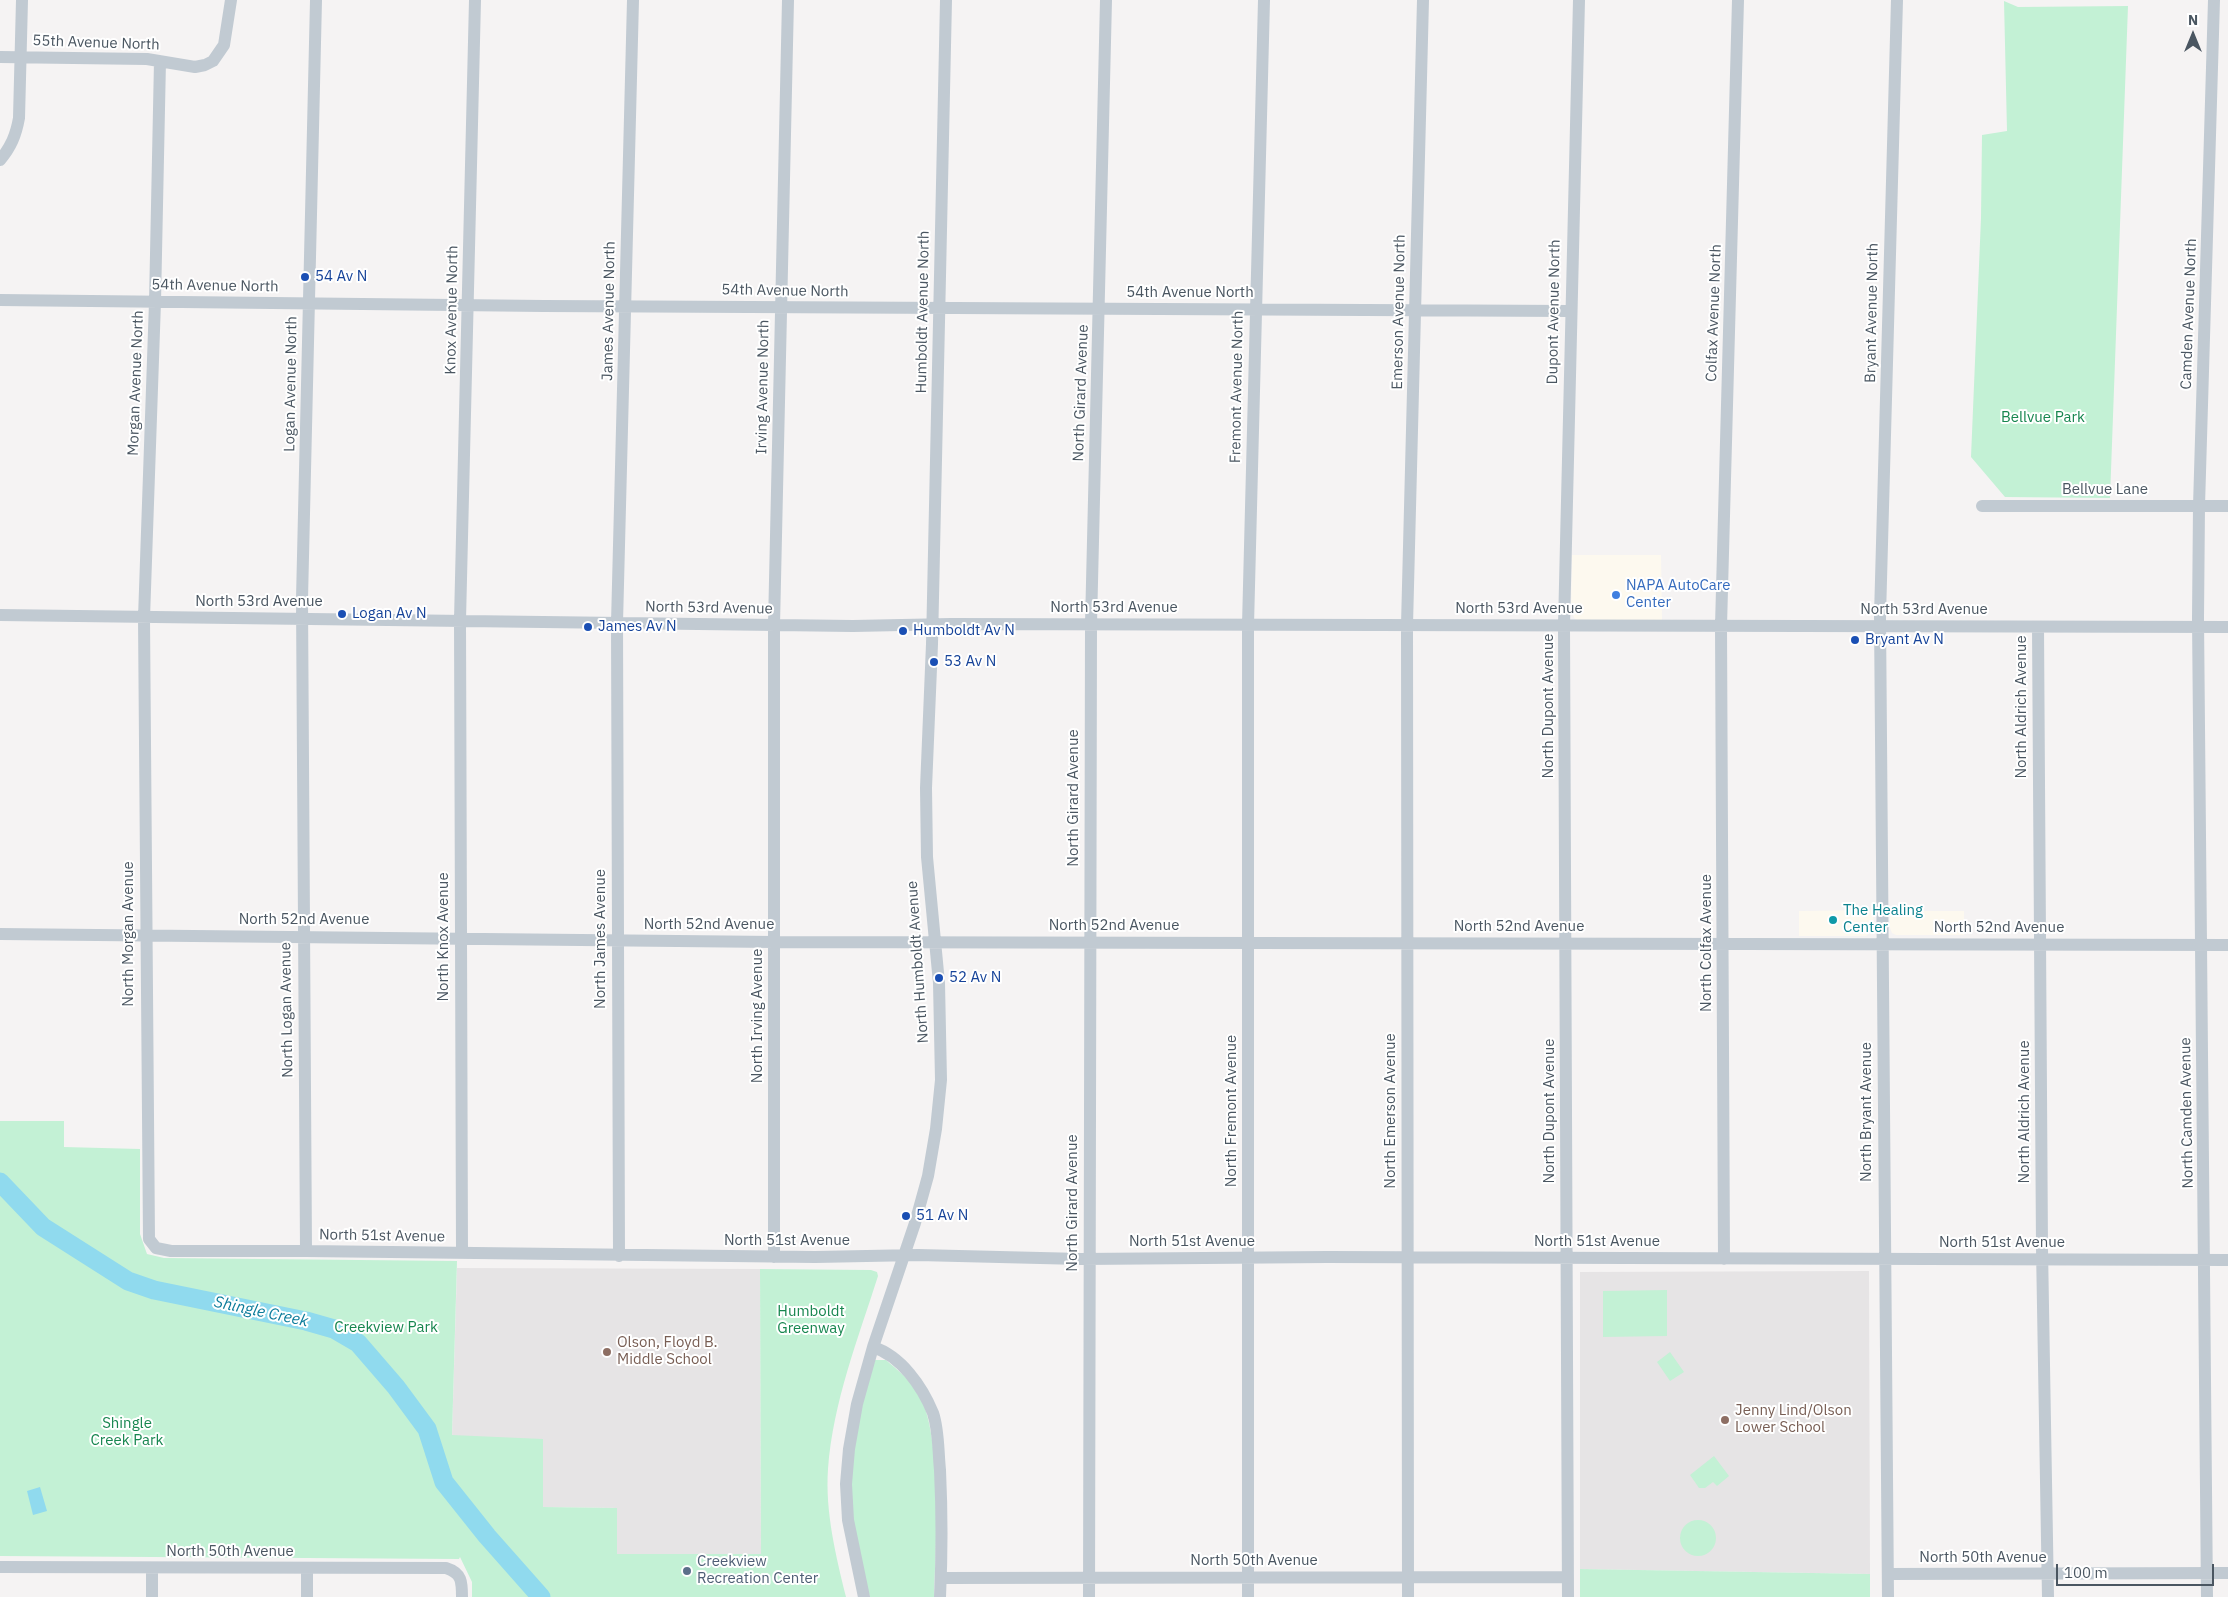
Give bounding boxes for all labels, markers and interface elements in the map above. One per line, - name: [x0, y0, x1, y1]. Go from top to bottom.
- north arrow: [2168, 10, 2218, 60]
- text: N: [2188, 11, 2198, 29]
- street label: 55th Avenue North: [32, 32, 160, 54]
- street label: Humboldt Avenue North: [913, 230, 933, 394]
- street label: Emerson Avenue North: [1389, 234, 1409, 390]
- street label: Camden Avenue North: [2177, 238, 2201, 390]
- street label: Dupont Avenue North: [1544, 239, 1564, 385]
- street label: James Avenue North: [599, 241, 619, 381]
- street label: Bryant Avenue North: [1862, 243, 1882, 383]
- street label: Colfax Avenue North: [1703, 244, 1725, 382]
- street label: Knox Avenue North: [442, 245, 462, 375]
- place label: 54 Av N: [315, 268, 367, 286]
- marker: 54 Av N: [299, 271, 311, 283]
- street label: 54th Avenue North: [151, 276, 279, 296]
- street label: 54th Avenue North: [721, 281, 849, 301]
- street label: 54th Avenue North: [1126, 284, 1254, 302]
- street label: Morgan Avenue North: [124, 310, 148, 456]
- street label: Fremont Avenue North: [1227, 311, 1247, 463]
- street label: Logan Avenue North: [281, 316, 301, 452]
- street label: Irving Avenue North: [753, 319, 773, 455]
- street label: North Girard Avenue: [1070, 324, 1092, 462]
- park label: Bellvue Park: [2001, 409, 2085, 427]
- street label: Bellvue Lane: [2062, 481, 2148, 499]
- place label: NAPA AutoCare Center: [1626, 577, 1731, 612]
- marker: NAPA AutoCare Center: [1610, 589, 1622, 601]
- street label: North 53rd Avenue: [195, 593, 323, 611]
- street label: North 53rd Avenue: [645, 598, 773, 618]
- street label: North 53rd Avenue: [1050, 599, 1178, 617]
- street label: North 53rd Avenue: [1455, 600, 1583, 618]
- street label: North 53rd Avenue: [1860, 601, 1988, 619]
- place label: Logan Av N: [352, 605, 427, 623]
- marker: Logan Av N: [336, 608, 348, 620]
- place label: James Av N: [598, 618, 677, 636]
- marker: James Av N: [582, 621, 594, 633]
- place label: Humboldt Av N: [913, 622, 1015, 640]
- marker: Humboldt Av N: [897, 625, 909, 637]
- place label: Bryant Av N: [1865, 631, 1944, 649]
- street label: North Dupont Avenue: [1540, 634, 1558, 778]
- marker: Bryant Av N: [1849, 634, 1861, 646]
- street label: North Aldrich Avenue: [2013, 635, 2031, 779]
- place label: 53 Av N: [944, 653, 996, 671]
- marker: 53 Av N: [928, 656, 940, 668]
- street label: North Girard Avenue: [1065, 729, 1083, 867]
- street label: North Morgan Avenue: [120, 861, 138, 1007]
- street label: North James Avenue: [592, 869, 610, 1009]
- street label: North Knox Avenue: [435, 872, 453, 1002]
- street label: North Colfax Avenue: [1698, 874, 1716, 1012]
- street label: North Humboldt Avenue: [903, 880, 933, 1044]
- place label: The Healing Center: [1843, 902, 1923, 937]
- street label: North 52nd Avenue: [239, 911, 369, 929]
- marker: The Healing Center: [1827, 914, 1839, 926]
- street label: North 52nd Avenue: [644, 916, 774, 934]
- street label: North 52nd Avenue: [1049, 917, 1179, 935]
- street label: North 52nd Avenue: [1454, 918, 1584, 936]
- street label: North 52nd Avenue: [1934, 919, 2064, 937]
- street label: North Logan Avenue: [277, 942, 297, 1078]
- street label: North Irving Avenue: [749, 949, 767, 1083]
- place label: 52 Av N: [949, 969, 1001, 987]
- marker: 52 Av N: [933, 972, 945, 984]
- street label: North Emerson Avenue: [1382, 1033, 1400, 1189]
- street label: North Fremont Avenue: [1223, 1035, 1241, 1187]
- street label: North Camden Avenue: [2177, 1037, 2197, 1189]
- street label: North Dupont Avenue: [1541, 1039, 1559, 1183]
- street label: North Aldrich Avenue: [2016, 1040, 2034, 1184]
- street label: North Bryant Avenue: [1858, 1042, 1876, 1182]
- street label: North Girard Avenue: [1064, 1134, 1082, 1272]
- place label: 51 Av N: [916, 1207, 968, 1225]
- marker: 51 Av N: [900, 1210, 912, 1222]
- street label: North 51st Avenue: [319, 1226, 445, 1246]
- street label: North 51st Avenue: [724, 1232, 850, 1250]
- street label: North 51st Avenue: [1129, 1233, 1255, 1251]
- street label: North 51st Avenue: [1534, 1233, 1660, 1251]
- street label: North 51st Avenue: [1939, 1234, 2065, 1252]
- water label: Shingle Creek: [212, 1293, 310, 1331]
- park label: Humboldt Greenway: [777, 1303, 845, 1338]
- park label: Creekview Park: [334, 1319, 438, 1337]
- place label: Olson, Floyd B. Middle School: [617, 1334, 718, 1369]
- marker: Olson, Floyd B. Middle School: [601, 1346, 613, 1358]
- place label: Jenny Lind/Olson Lower School: [1735, 1402, 1852, 1437]
- marker: Jenny Lind/Olson Lower School: [1719, 1414, 1731, 1426]
- park label: Shingle Creek Park: [90, 1415, 164, 1450]
- street label: North 50th Avenue: [166, 1543, 294, 1561]
- street label: North 50th Avenue: [1919, 1549, 2047, 1567]
- street label: North 50th Avenue: [1190, 1552, 1318, 1570]
- place label: Creekview Recreation Center: [697, 1553, 818, 1588]
- scale bar: [2058, 1554, 2216, 1586]
- text: 100 m: [2064, 1563, 2108, 1582]
- marker: Creekview Recreation Center: [681, 1565, 693, 1577]

